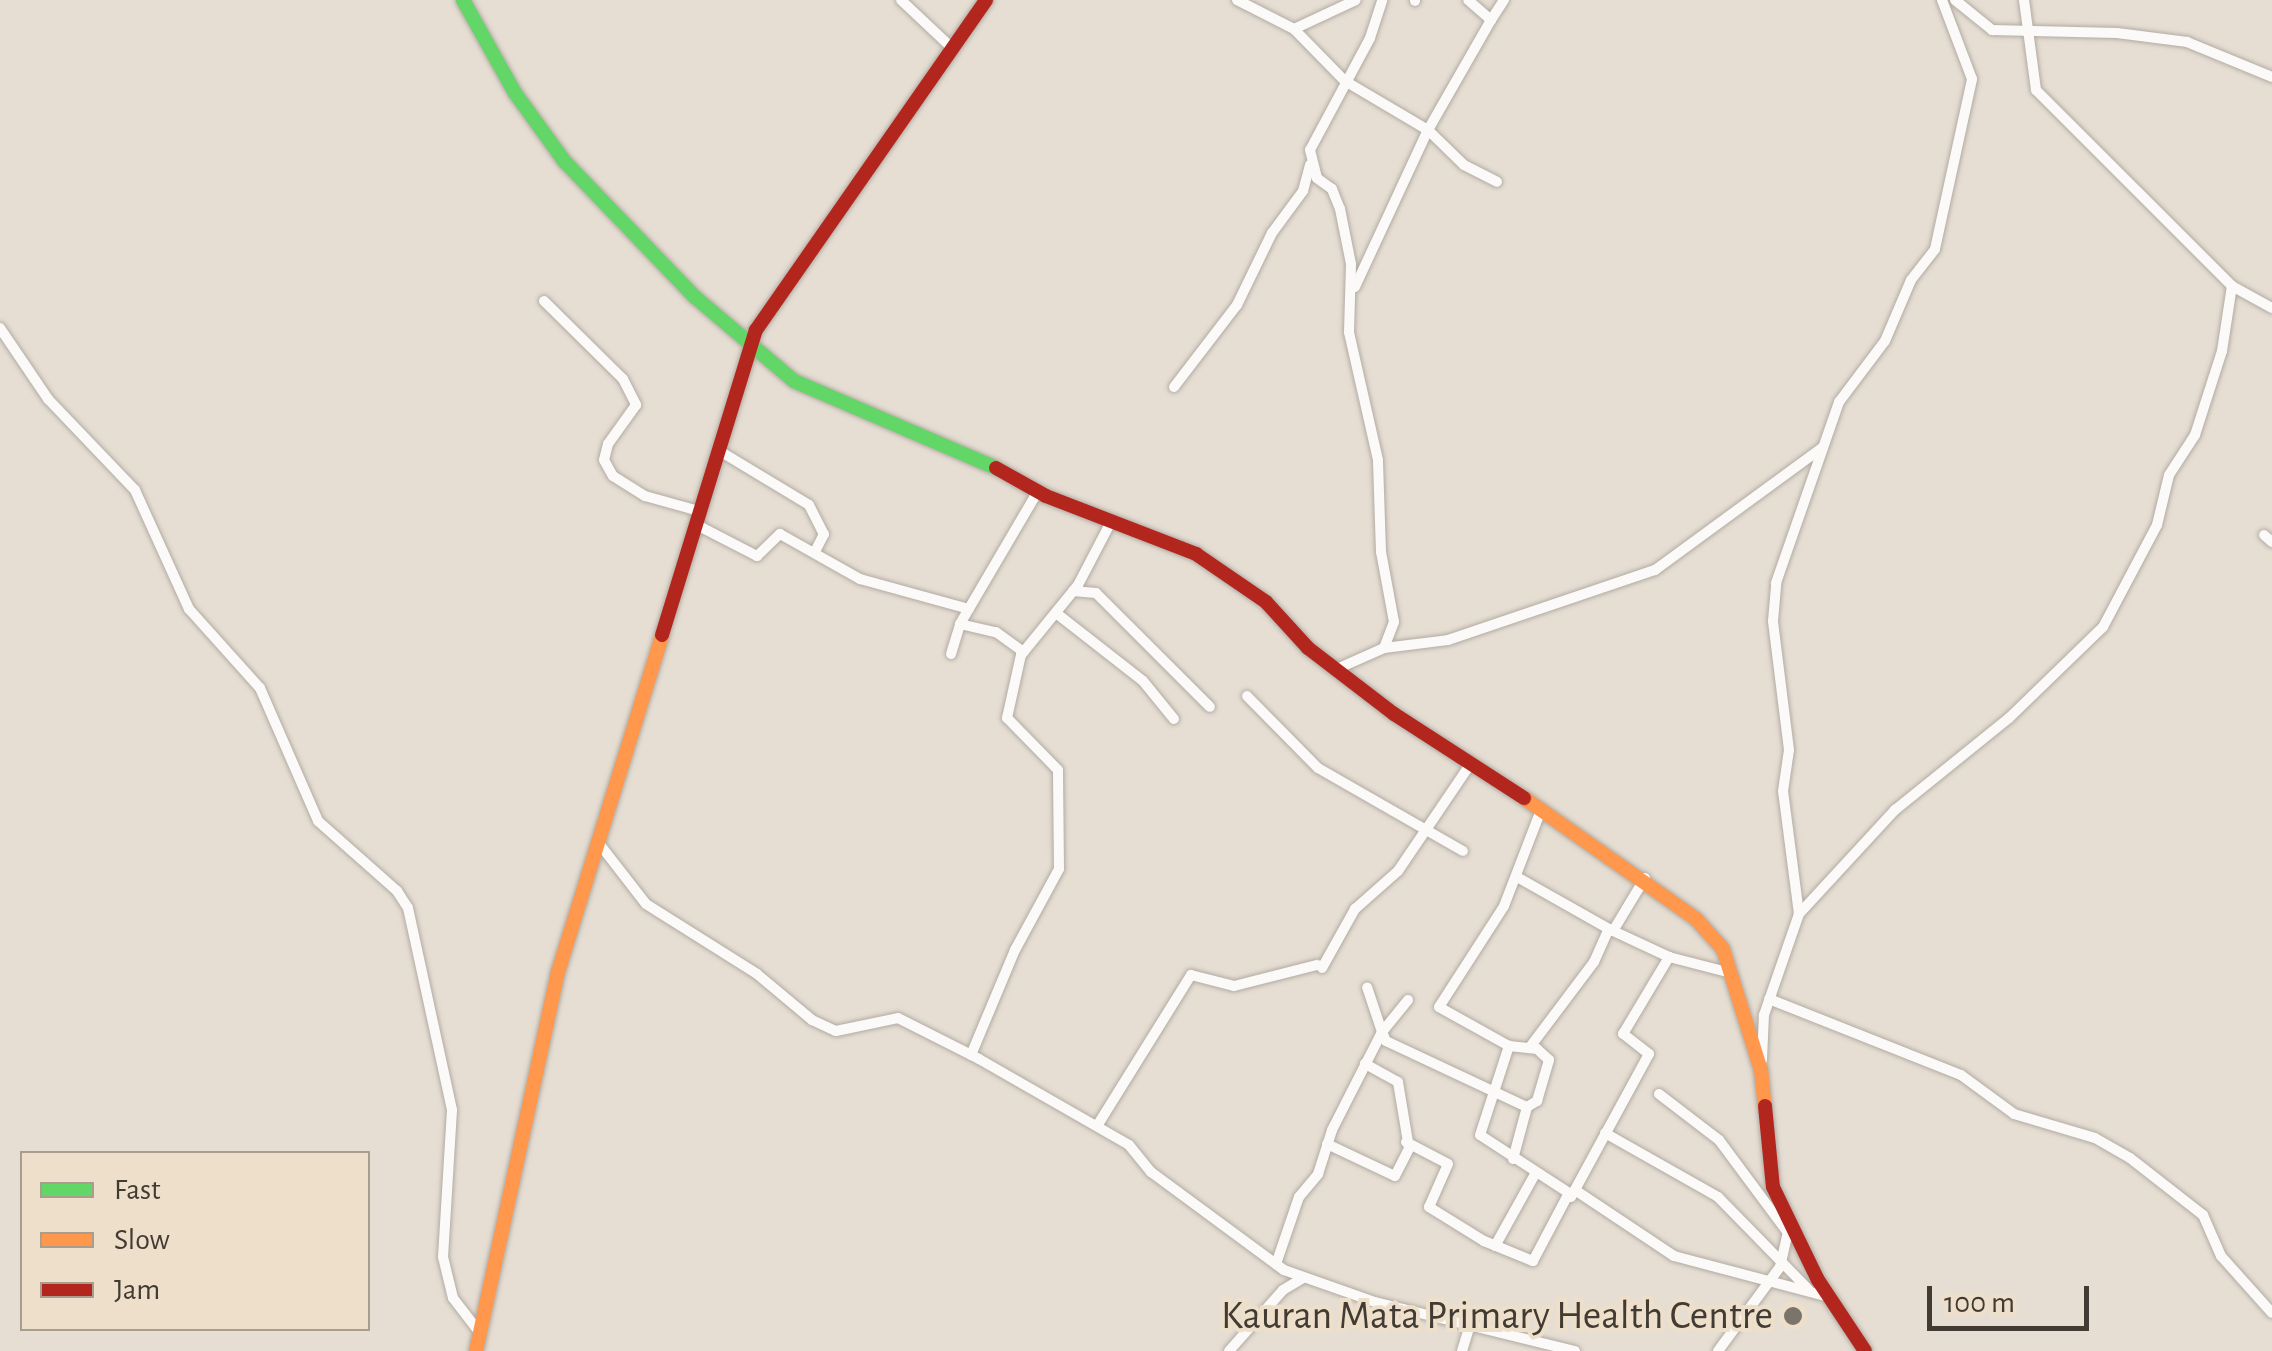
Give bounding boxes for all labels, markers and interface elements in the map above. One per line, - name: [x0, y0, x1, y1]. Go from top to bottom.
- legend: [20, 1151, 370, 1331]
- text: Fast: [114, 1175, 161, 1205]
- text: Slow: [114, 1225, 170, 1255]
- scale bar: [1932, 1266, 2094, 1328]
- text: Jam: [114, 1275, 160, 1305]
- text: 100 m: [1944, 1288, 2015, 1318]
- place label: Kauran Mata Primary Health Centre: [1221, 1292, 1773, 1340]
- marker: Kauran Mata Primary Health Centre: [1782, 1305, 1804, 1327]

